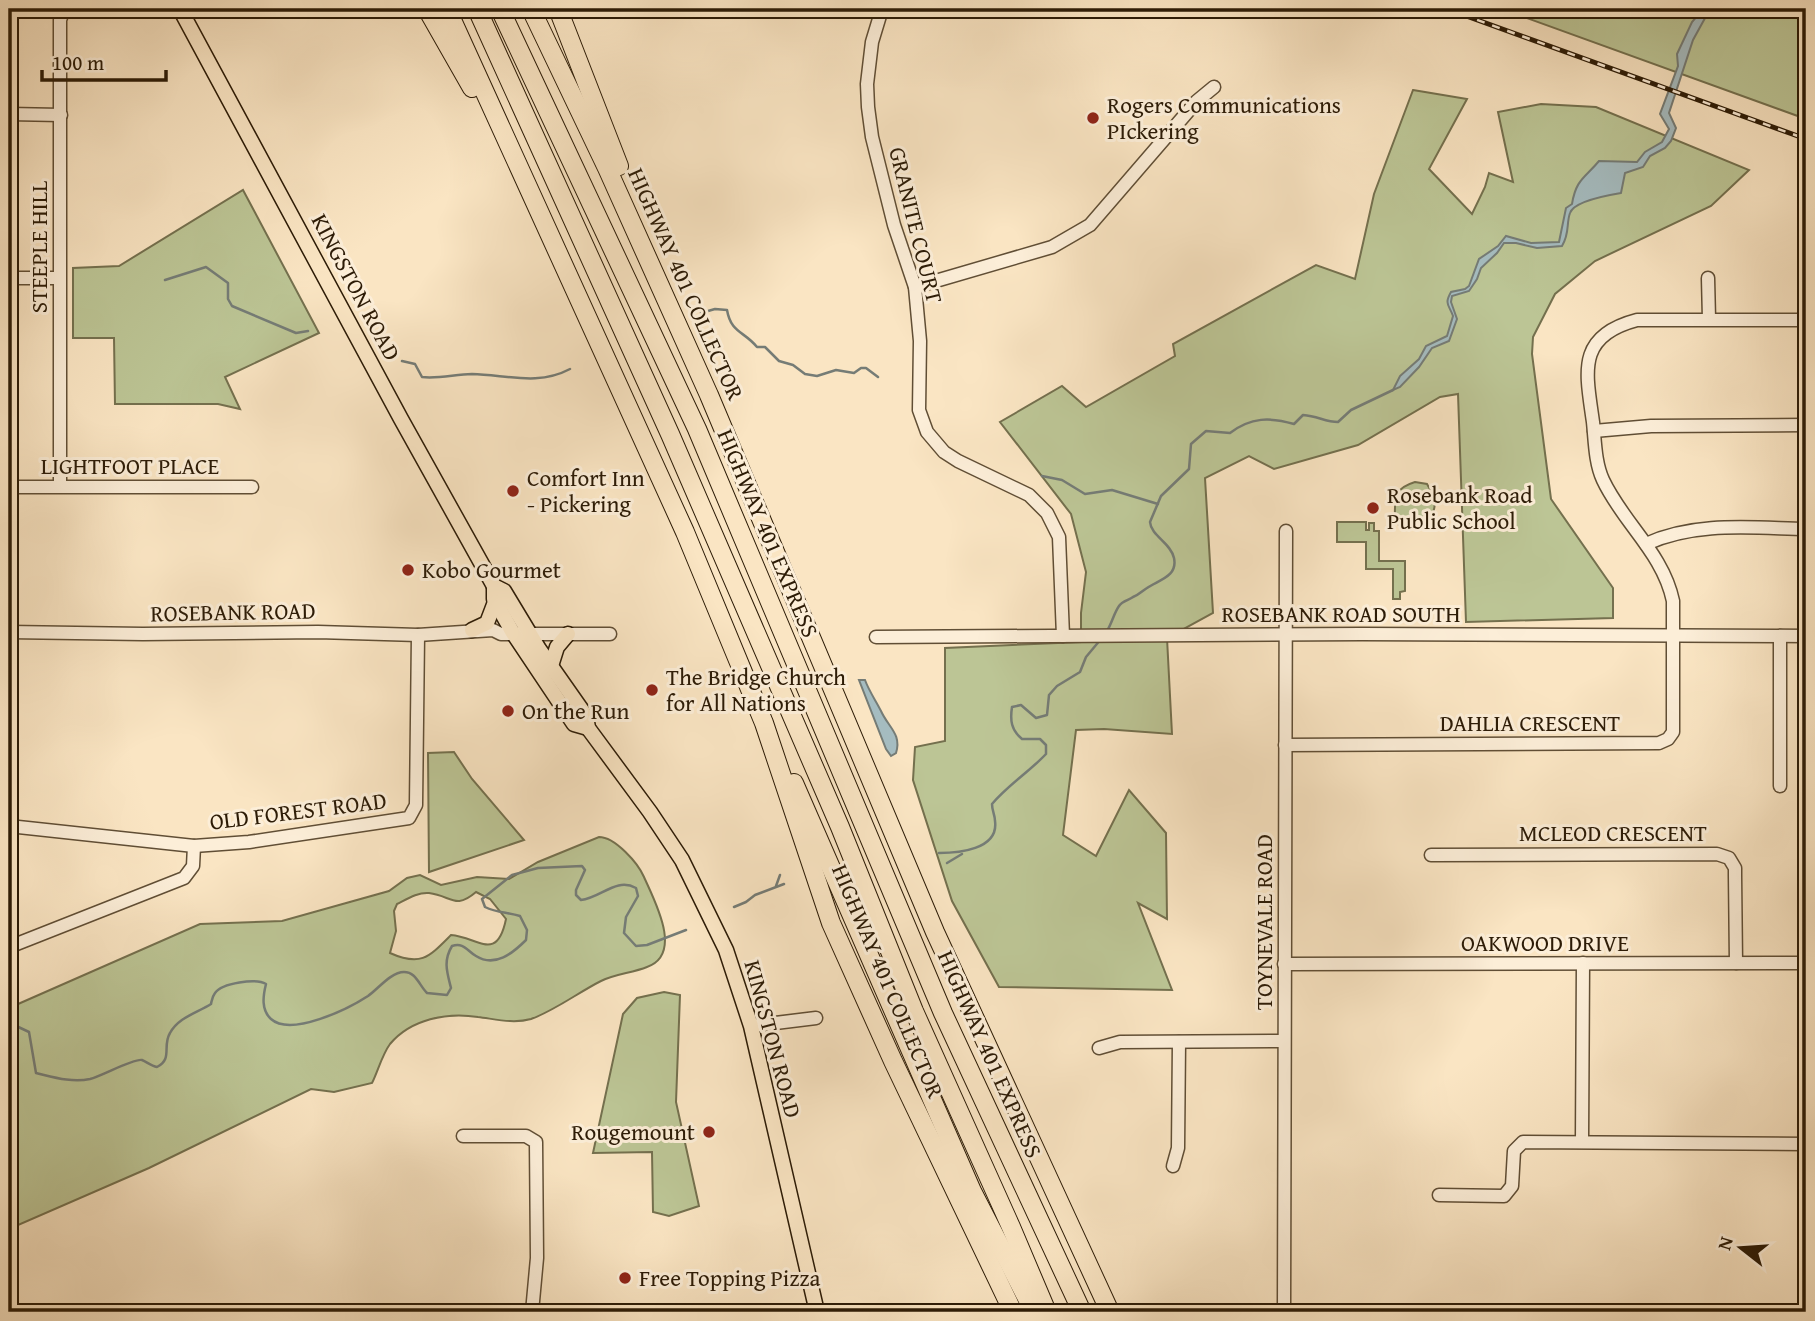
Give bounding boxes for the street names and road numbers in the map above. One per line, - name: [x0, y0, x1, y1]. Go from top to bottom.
- street label: GRANITE COURT: [881, 143, 952, 306]
- street label: HIGHWAY 401 COLLECTOR: [620, 162, 753, 406]
- street label: STEEPLE HILL: [22, 181, 55, 313]
- street label: KINGSTON ROAD: [304, 208, 409, 366]
- street label: HIGHWAY 401 EXPRESS: [710, 423, 827, 642]
- street label: LIGHTFOOT PLACE: [41, 449, 219, 482]
- street label: ROSEBANK ROAD: [150, 594, 316, 629]
- street label: ROSEBANK ROAD SOUTH: [1222, 597, 1460, 630]
- street label: DAHLIA CRESCENT: [1440, 706, 1620, 739]
- street label: OLD FOREST ROAD: [208, 783, 388, 838]
- street label: MCLEOD CRESCENT: [1519, 816, 1707, 849]
- street label: TOYNEVALE ROAD: [1247, 834, 1280, 1010]
- street label: HIGHWAY 401 COLLECTOR: [824, 859, 953, 1104]
- street label: OAKWOOD DRIVE: [1461, 926, 1629, 959]
- street label: HIGHWAY 401 EXPRESS: [930, 945, 1051, 1163]
- street label: KINGSTON ROAD: [737, 956, 810, 1121]

